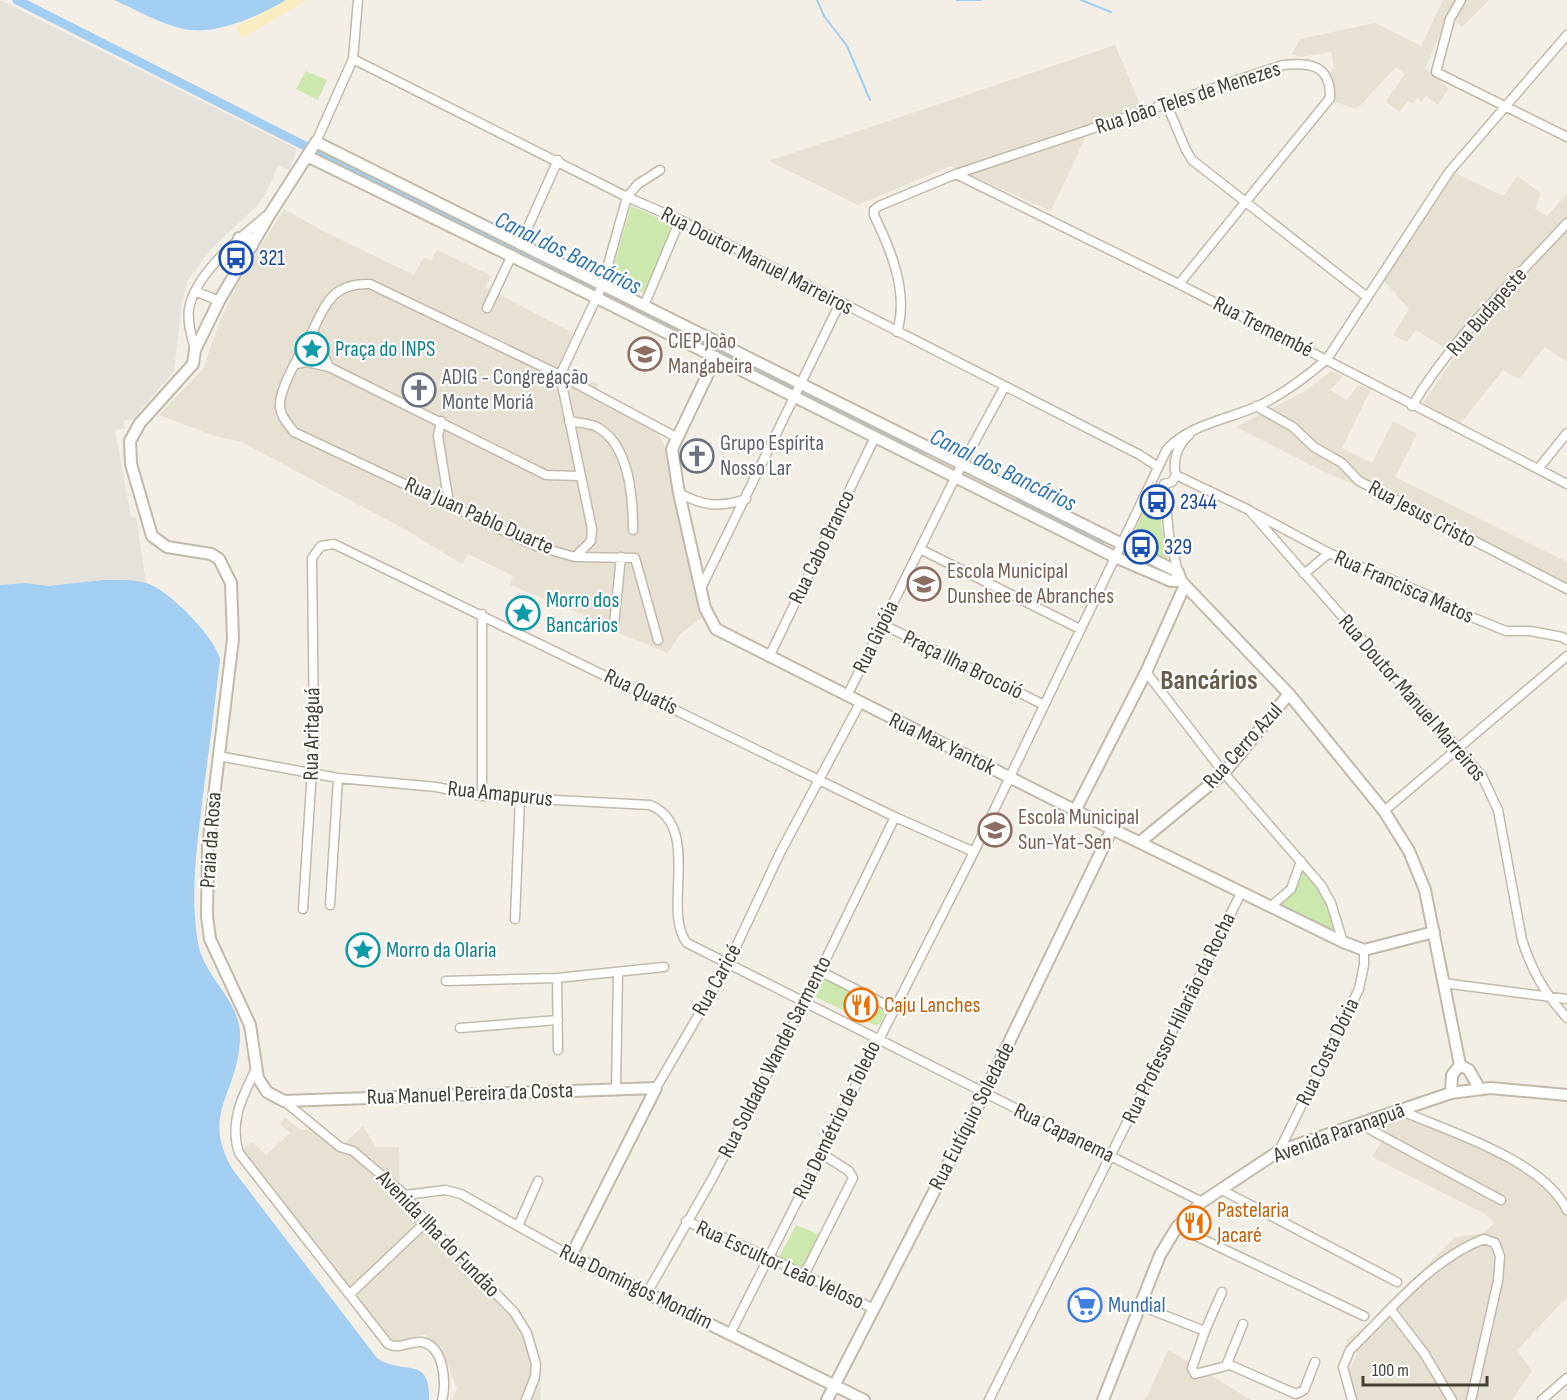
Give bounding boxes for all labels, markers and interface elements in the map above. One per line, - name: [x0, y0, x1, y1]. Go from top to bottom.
- street label: Rua João Teles de Menezes: [1092, 55, 1284, 141]
- street label: Rua Doutor Manuel Marreiros: [656, 201, 858, 321]
- water label: Canal dos Bancários: [490, 205, 646, 301]
- bus stop icon: 321: [218, 240, 254, 276]
- place label: 321: [259, 245, 285, 272]
- street label: Rua Budapeste: [1441, 262, 1533, 362]
- street label: Rua Tremembé: [1209, 290, 1317, 364]
- place label: CIEP João Mangabeira: [668, 328, 752, 380]
- place icon: Praça do INPS: [294, 331, 330, 367]
- place label: Praça do INPS: [335, 336, 435, 363]
- school or university icon: CIEP João Mangabeira: [627, 336, 663, 372]
- place label: ADIG - Congregação Monte Moriá: [441, 364, 588, 416]
- church icon: ADIG - Congregação Monte Moriá: [401, 372, 437, 408]
- water label: Canal dos Bancários: [925, 422, 1081, 518]
- place label: Grupo Espírita Nosso Lar: [720, 430, 824, 482]
- church icon: Grupo Espírita Nosso Lar: [679, 438, 715, 474]
- street label: Rua Juan Pablo Duarte: [400, 471, 558, 561]
- street label: Rua Jesus Cristo: [1364, 474, 1480, 554]
- bus stop icon: 2344: [1139, 484, 1175, 520]
- street label: Rua Cabo Branco: [783, 486, 861, 608]
- place label: 2344: [1180, 489, 1217, 516]
- bus stop icon: 329: [1123, 529, 1159, 565]
- place label: 329: [1164, 534, 1192, 561]
- street label: Rua Francisca Matos: [1330, 544, 1478, 630]
- place label: Escola Municipal Dunshee de Abranches: [947, 558, 1114, 610]
- school or university icon: Escola Municipal Dunshee de Abranches: [906, 566, 942, 602]
- place label: Morro dos Bancários: [546, 587, 619, 639]
- place icon: Morro dos Bancários: [505, 595, 541, 631]
- street label: Rua Gipóia: [847, 596, 905, 678]
- street label: Rua Doutor Manuel Marreiros: [1332, 609, 1492, 787]
- street label: Praça Ilha Brocoió: [899, 624, 1027, 706]
- street label: Rua Quatís: [600, 663, 682, 721]
- district label: Bancários: [1160, 664, 1258, 697]
- street label: Rua Aritaguá: [298, 687, 326, 781]
- street label: Rua Cerro Azul: [1197, 697, 1289, 795]
- street label: Rua Max Yantok: [884, 707, 1000, 782]
- street label: Rua Amapurus: [446, 775, 554, 813]
- street label: Praia da Rosa: [194, 791, 228, 889]
- place label: Escola Municipal Sun-Yat-Sen: [1018, 804, 1139, 856]
- school or university icon: Escola Municipal Sun-Yat-Sen: [977, 812, 1013, 848]
- street label: Rua Professor Hilarião da Rocha: [1116, 908, 1242, 1128]
- place icon: Morro da Olaria: [345, 932, 381, 968]
- place label: Morro da Olaria: [386, 937, 497, 964]
- street label: Rua Caricé: [686, 939, 748, 1021]
- street label: Rua Soldado Wandel Sarmento: [712, 952, 838, 1162]
- restaurant icon: Caju Lanches: [843, 987, 879, 1023]
- place label: Caju Lanches: [884, 992, 980, 1019]
- street label: Rua Costa Dória: [1290, 994, 1366, 1110]
- street label: Rua Demétrio de Toledo: [787, 1036, 887, 1204]
- street label: Rua Eutíquio Soledade: [923, 1037, 1021, 1195]
- street label: Rua Manuel Pereira da Costa: [366, 1077, 574, 1111]
- street label: Rua Capanema: [1009, 1097, 1119, 1169]
- street label: Avenida Paranapuã: [1269, 1097, 1408, 1170]
- street label: Avenida Ilha do Fundão: [370, 1164, 506, 1303]
- place label: Pastelaria Jacaré: [1216, 1197, 1289, 1249]
- restaurant icon: Pastelaria Jacaré: [1176, 1205, 1212, 1241]
- street label: Rua Escultor Leão Veloso: [692, 1214, 868, 1316]
- street label: Rua Domingos Mondim: [555, 1238, 717, 1336]
- supermarket icon: Mundial: [1067, 1287, 1103, 1323]
- place label: Mundial: [1108, 1292, 1166, 1319]
- scale bar: [1363, 1349, 1488, 1387]
- text: 100 m: [1372, 1360, 1409, 1381]

